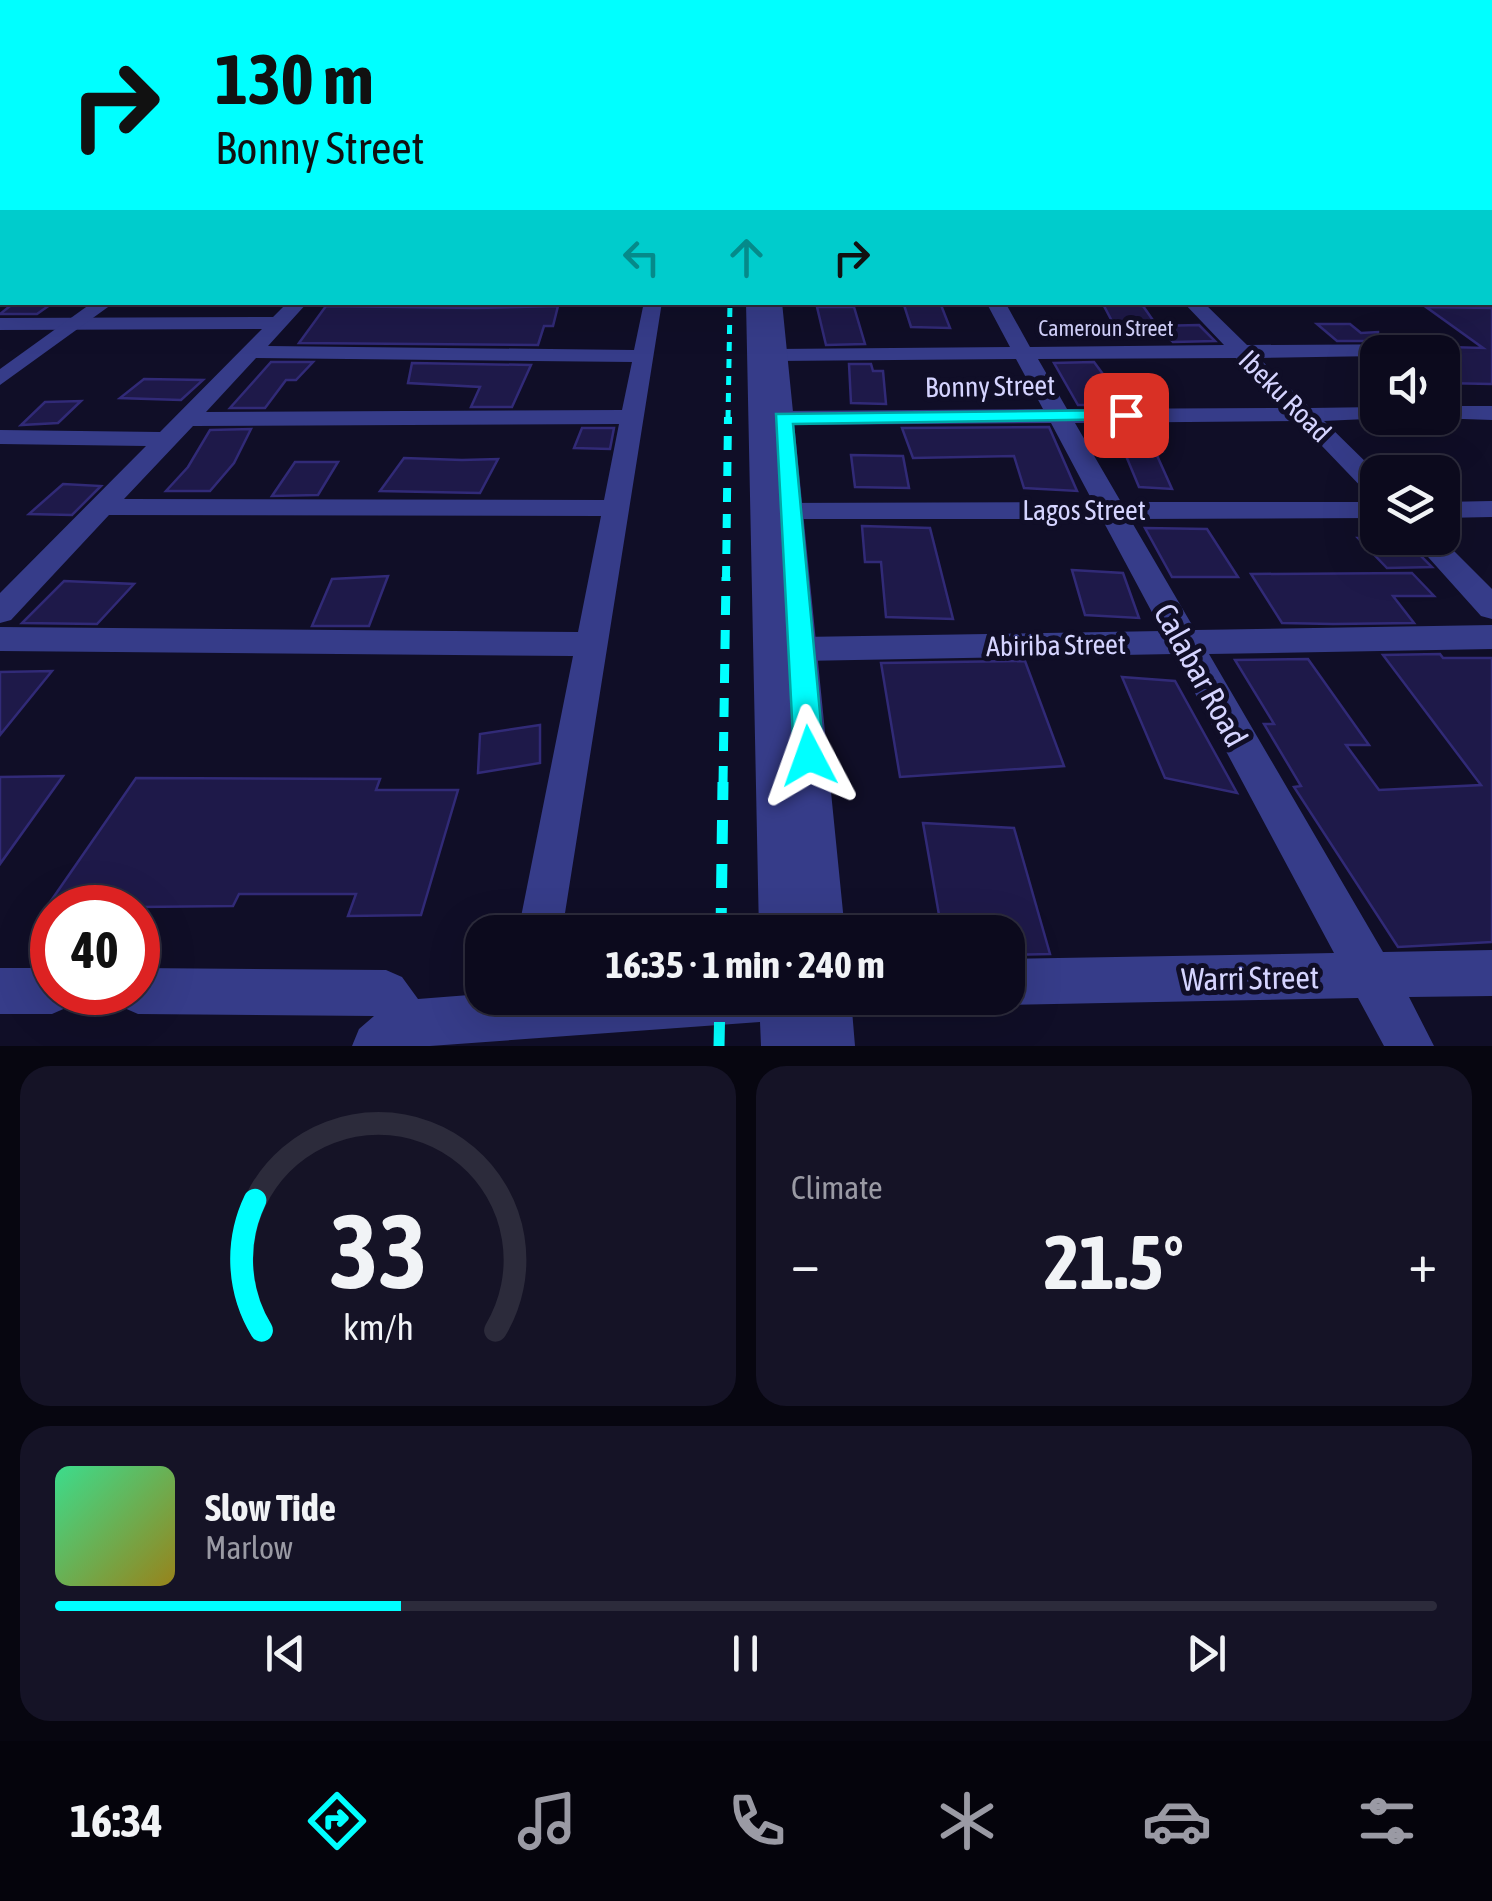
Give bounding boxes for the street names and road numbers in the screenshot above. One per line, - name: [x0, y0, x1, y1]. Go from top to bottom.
- street label: Cameroun Street: [1038, 315, 1174, 341]
- street label: Ibeku Road: [1233, 344, 1337, 448]
- street label: Bonny Street: [925, 369, 1055, 403]
- street label: Lagos Street: [1022, 494, 1146, 526]
- street label: Calabar Road: [1147, 597, 1255, 753]
- street label: Abiriba Street: [986, 628, 1126, 662]
- street label: Warri Street: [1181, 958, 1319, 998]

